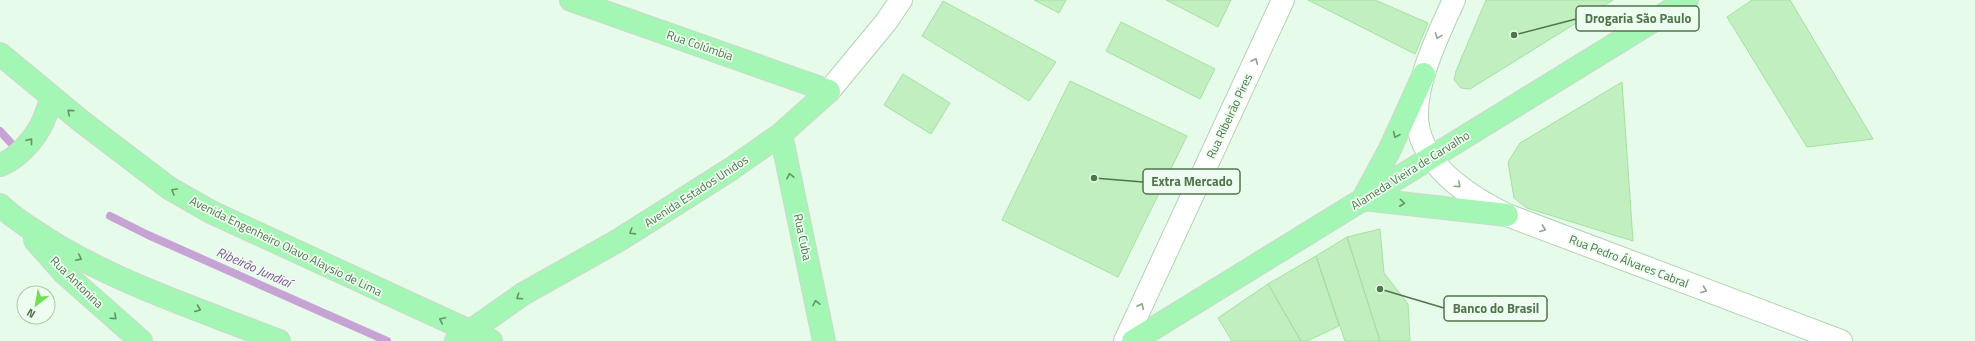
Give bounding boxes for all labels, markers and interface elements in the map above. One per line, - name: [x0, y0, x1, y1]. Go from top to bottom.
- callout: Drogaria São Paulo: [1576, 6, 1699, 31]
- text: Drogaria São Paulo: [1585, 8, 1691, 28]
- street label: Rua Colúmbia: [664, 25, 736, 65]
- one-way arrow: [1435, 32, 1443, 39]
- one-way arrow: [1250, 57, 1258, 65]
- street label: Rua Ribeirão Pires: [1201, 70, 1257, 162]
- one-way arrow: [68, 110, 75, 117]
- street label: Alameda Vieira de Carvalho: [1347, 126, 1473, 214]
- one-way arrow: [1393, 130, 1401, 138]
- one-way arrow: [25, 139, 32, 146]
- street label: Avenida Estados Unidos: [640, 150, 752, 232]
- callout: Extra Mercado: [1143, 169, 1240, 194]
- text: Extra Mercado: [1151, 171, 1233, 191]
- one-way arrow: [786, 172, 794, 179]
- one-way arrow: [1454, 181, 1461, 188]
- one-way arrow: [171, 188, 178, 195]
- street label: Avenida Engenheiro Olavo Alaysio de Lima: [186, 191, 386, 301]
- one-way arrow: [1399, 198, 1405, 207]
- street label: Rua Cuba: [789, 212, 817, 262]
- one-way arrow: [1540, 225, 1547, 233]
- one-way arrow: [629, 227, 636, 234]
- street label: Rua Pedro Álvares Cabral: [1567, 229, 1691, 293]
- water label: Ribeirão Jundiaí: [214, 242, 297, 294]
- street label: Rua Antonina: [46, 252, 108, 312]
- one-way arrow: [74, 253, 82, 260]
- north arrow: [16, 285, 56, 325]
- one-way arrow: [1701, 285, 1708, 293]
- one-way arrow: [516, 292, 523, 300]
- callout: Banco do Brasil: [1444, 296, 1547, 321]
- text: Banco do Brasil: [1453, 298, 1539, 318]
- one-way arrow: [813, 300, 821, 306]
- one-way arrow: [1136, 302, 1144, 310]
- one-way arrow: [194, 304, 202, 312]
- text: N: [23, 305, 38, 322]
- one-way arrow: [109, 312, 116, 319]
- one-way arrow: [439, 316, 446, 324]

